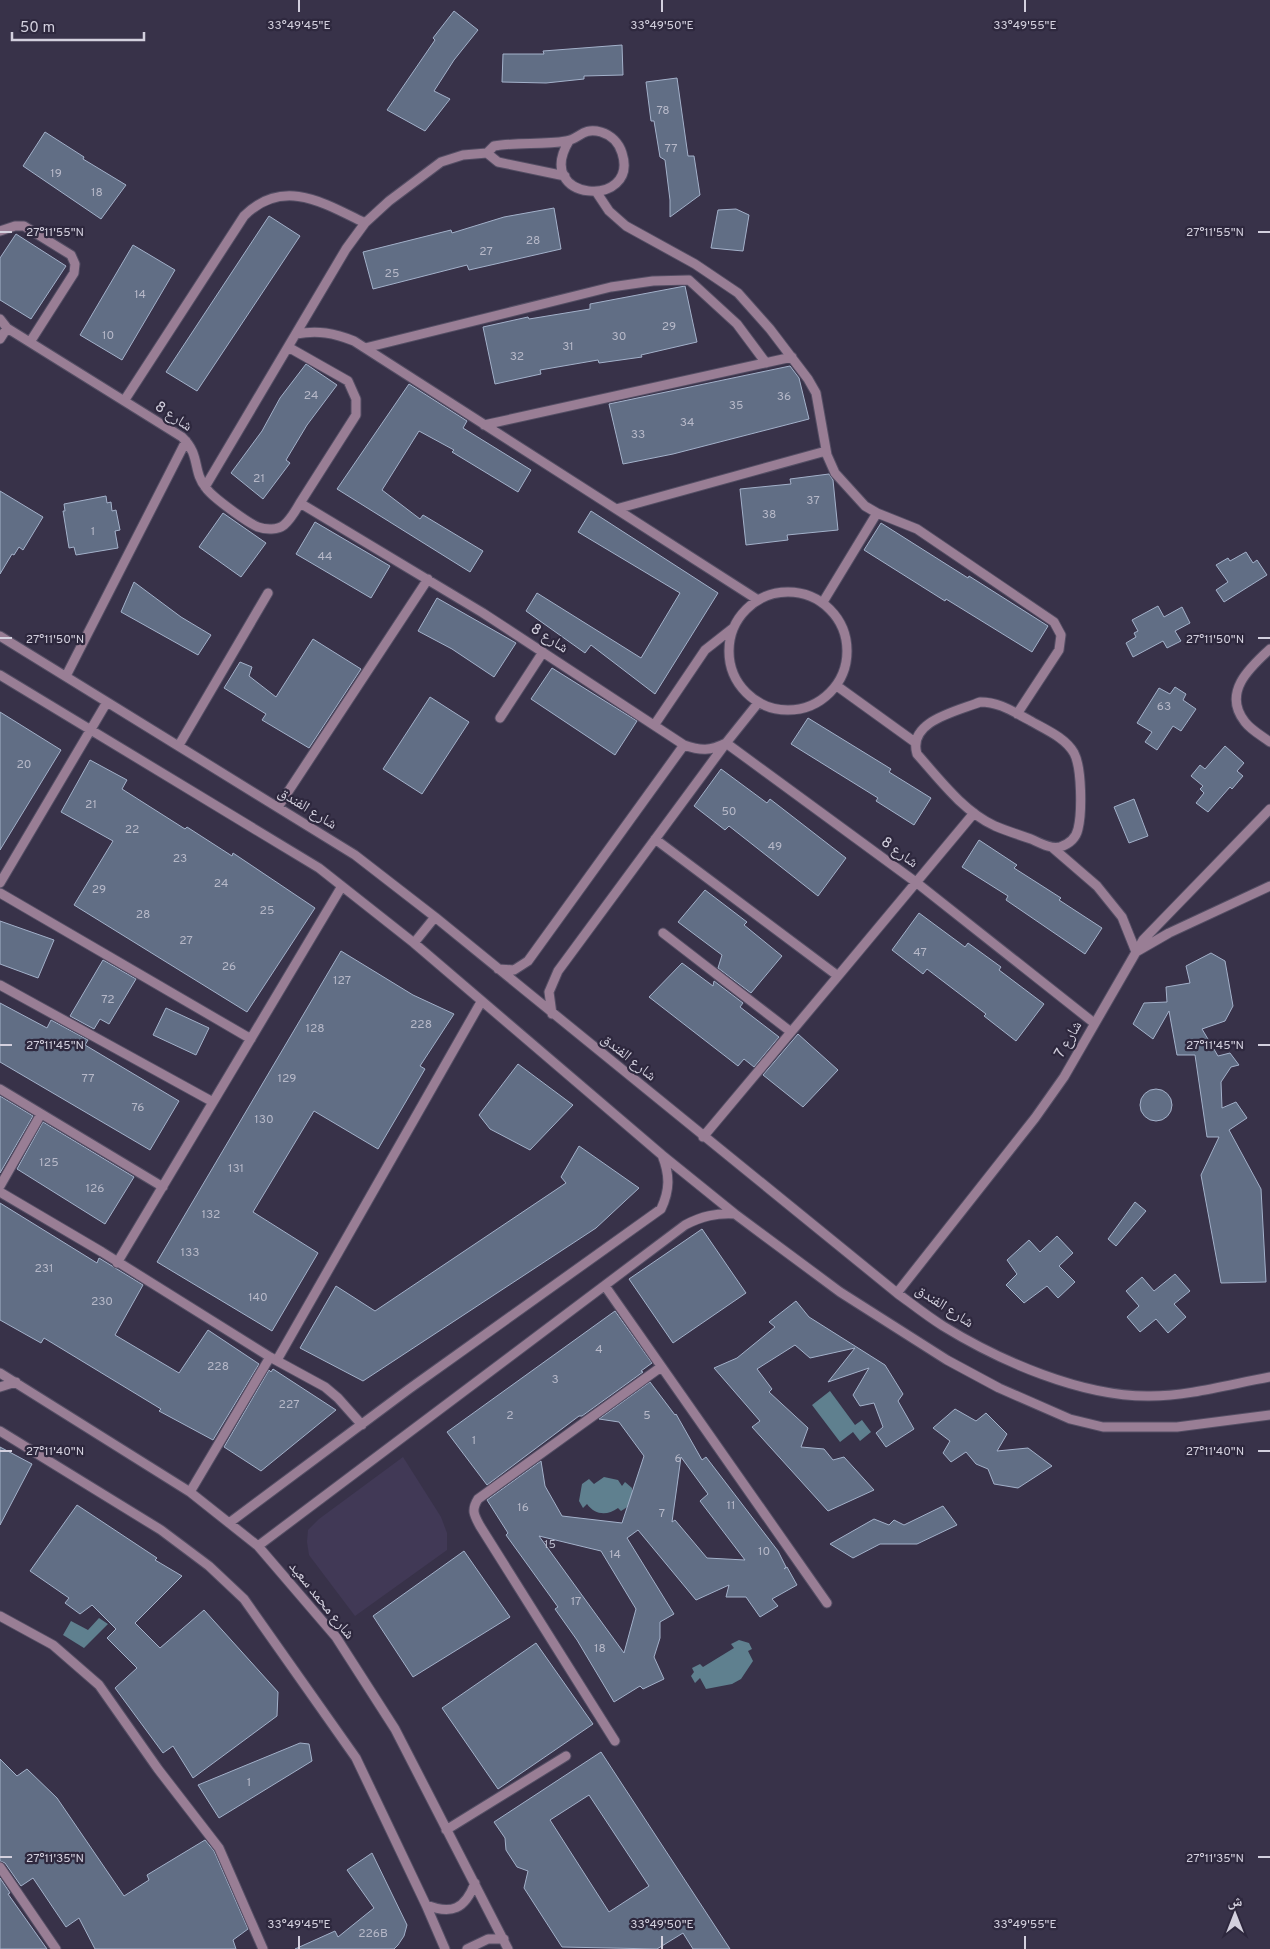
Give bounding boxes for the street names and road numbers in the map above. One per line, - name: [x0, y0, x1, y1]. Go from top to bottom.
- street label: شارع 8: [151, 398, 196, 436]
- street label: شارع 8: [527, 620, 572, 658]
- street label: شارع الفندق: [274, 784, 340, 835]
- street label: شارع 8: [877, 833, 921, 873]
- street label: شارع 7: [1051, 1018, 1087, 1062]
- street label: شارع الفندق: [596, 1030, 660, 1086]
- street label: شارع الفندق: [911, 1281, 977, 1333]
- street label: شارع محمد سعيد: [284, 1558, 358, 1644]

